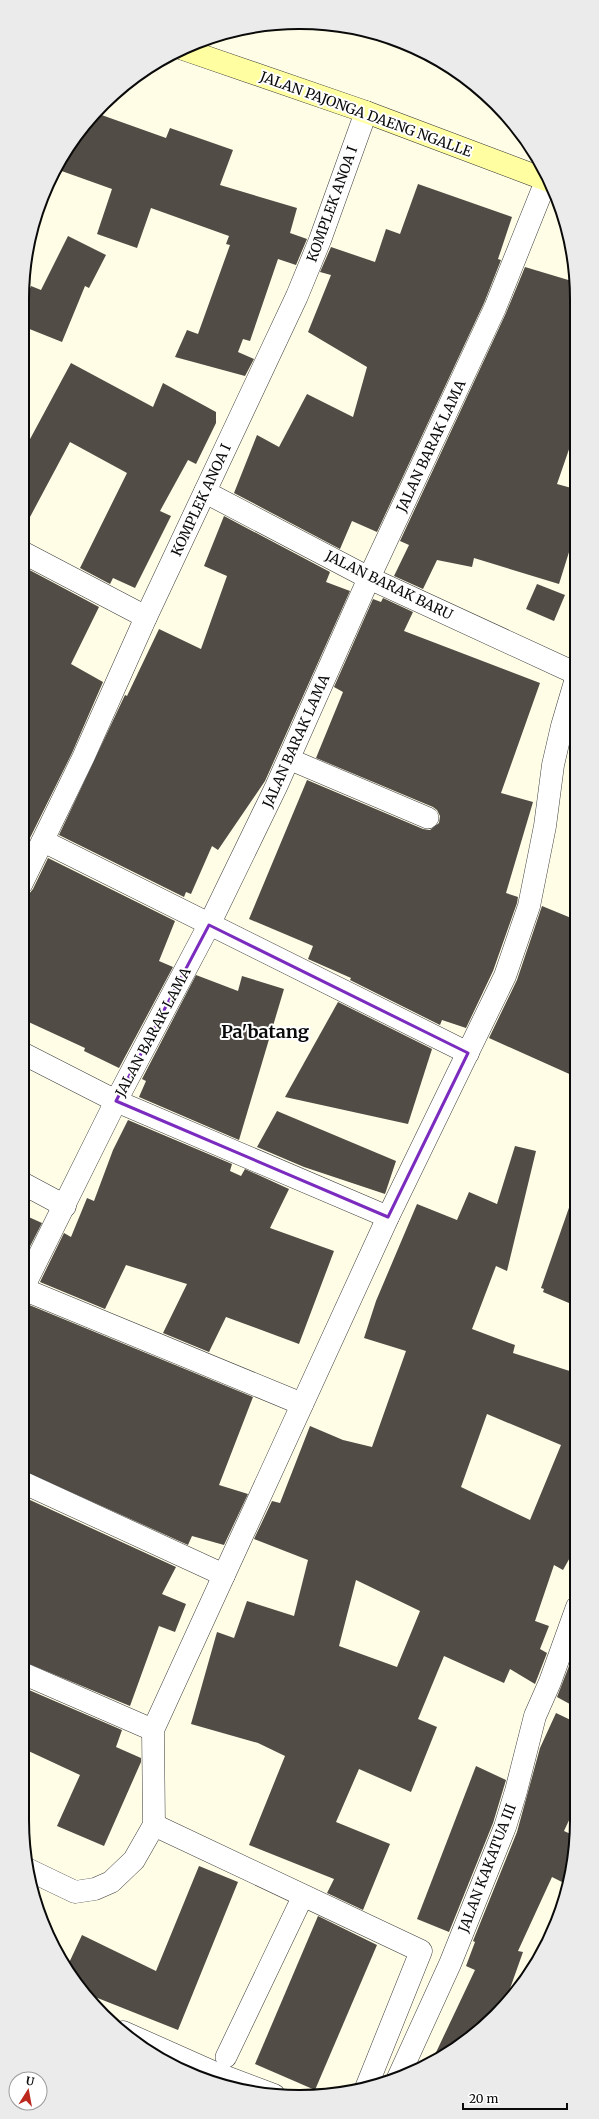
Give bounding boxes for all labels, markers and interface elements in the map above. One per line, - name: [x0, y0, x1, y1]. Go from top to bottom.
- street label: JALAN PAJONGA DAENG NGALLE: [257, 67, 474, 161]
- street label: KOMPLEK ANOA I: [303, 144, 361, 264]
- street label: JALAN BARAK LAMA: [392, 377, 470, 516]
- street label: KOMPLEK ANOA I: [167, 441, 235, 559]
- street label: JALAN BARAK BARU: [322, 546, 456, 624]
- street label: JALAN BARAK LAMA: [258, 671, 334, 811]
- street label: JALAN BARAK LAMA: [111, 964, 195, 1101]
- district label: Pa'batang: [221, 1020, 309, 1043]
- street label: JALAN KAKATUA III: [454, 1801, 520, 1936]
- north arrow: [8, 2071, 48, 2111]
- text: U: [25, 2074, 36, 2089]
- scale bar: [463, 2085, 567, 2111]
- text: 20 m: [469, 2091, 498, 2106]

